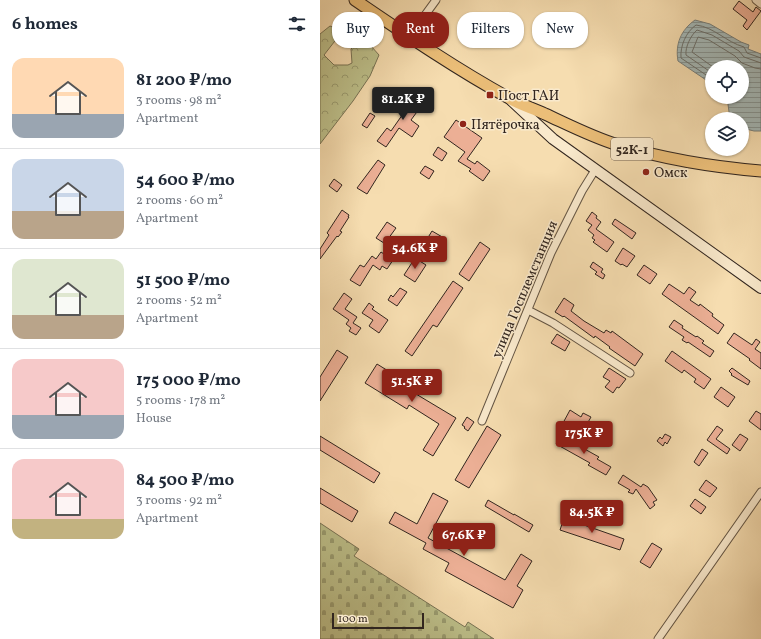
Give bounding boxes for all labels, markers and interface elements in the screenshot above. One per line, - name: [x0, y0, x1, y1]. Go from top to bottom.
- chip: Buy: [332, 12, 384, 48]
- chip: Rent: [392, 12, 449, 48]
- chip: Filters: [457, 12, 524, 48]
- chip: New: [532, 12, 588, 48]
- text: 6 homes: [12, 13, 78, 36]
- icon: filters: [286, 13, 308, 35]
- map controls: [705, 60, 749, 156]
- button: locate: [705, 60, 749, 104]
- text: 81 200 ₽/mo: [136, 69, 232, 92]
- icon: home: [44, 74, 92, 122]
- pin: 81.2K ₽: [366, 87, 440, 121]
- place label: Пост ГАИ: [498, 87, 559, 106]
- marker: Пост ГАИ: [485, 90, 495, 100]
- text: 81.2K ₽: [381, 91, 425, 109]
- text: 3 rooms · 98 m²: [136, 92, 222, 110]
- text: Apartment: [136, 110, 199, 128]
- button: layers: [705, 112, 749, 156]
- place label: Пятёрочка: [471, 116, 540, 135]
- marker: Пятёрочка: [458, 119, 468, 129]
- road number: 52К-1: [611, 138, 653, 160]
- place label: Омск: [654, 164, 688, 183]
- marker: Омск: [641, 167, 651, 177]
- text: 54 600 ₽/mo: [136, 169, 235, 192]
- icon: home: [44, 175, 92, 223]
- text: 2 rooms · 60 m²: [136, 192, 223, 210]
- text: Apartment: [136, 210, 199, 228]
- street label: улица Госплемстанция: [488, 218, 563, 361]
- pin: 54.6K ₽: [378, 236, 452, 270]
- text: 54.6K ₽: [392, 240, 438, 258]
- text: 51 500 ₽/mo: [136, 269, 230, 292]
- icon: home: [44, 275, 92, 323]
- text: 2 rooms · 52 m²: [136, 292, 222, 310]
- text: Apartment: [136, 310, 199, 328]
- text: 175 000 ₽/mo: [136, 369, 241, 392]
- pin: 51.5K ₽: [375, 369, 449, 403]
- text: 51.5K ₽: [391, 373, 433, 391]
- icon: home: [44, 375, 92, 423]
- text: 5 rooms · 178 m²: [136, 392, 225, 410]
- text: House: [136, 410, 172, 428]
- pin: 175K ₽: [551, 421, 617, 455]
- text: 175K ₽: [565, 425, 603, 443]
- text: 84 500 ₽/mo: [136, 469, 234, 492]
- icon: home: [44, 475, 92, 523]
- text: 3 rooms · 92 m²: [136, 492, 222, 510]
- pin: 84.5K ₽: [555, 500, 629, 534]
- text: 84.5K ₽: [569, 504, 615, 522]
- text: Apartment: [136, 510, 199, 528]
- pin: 67.6K ₽: [427, 523, 501, 557]
- text: 67.6K ₽: [442, 527, 486, 545]
- scale bar: [332, 611, 424, 630]
- text: 100 m: [338, 612, 368, 627]

